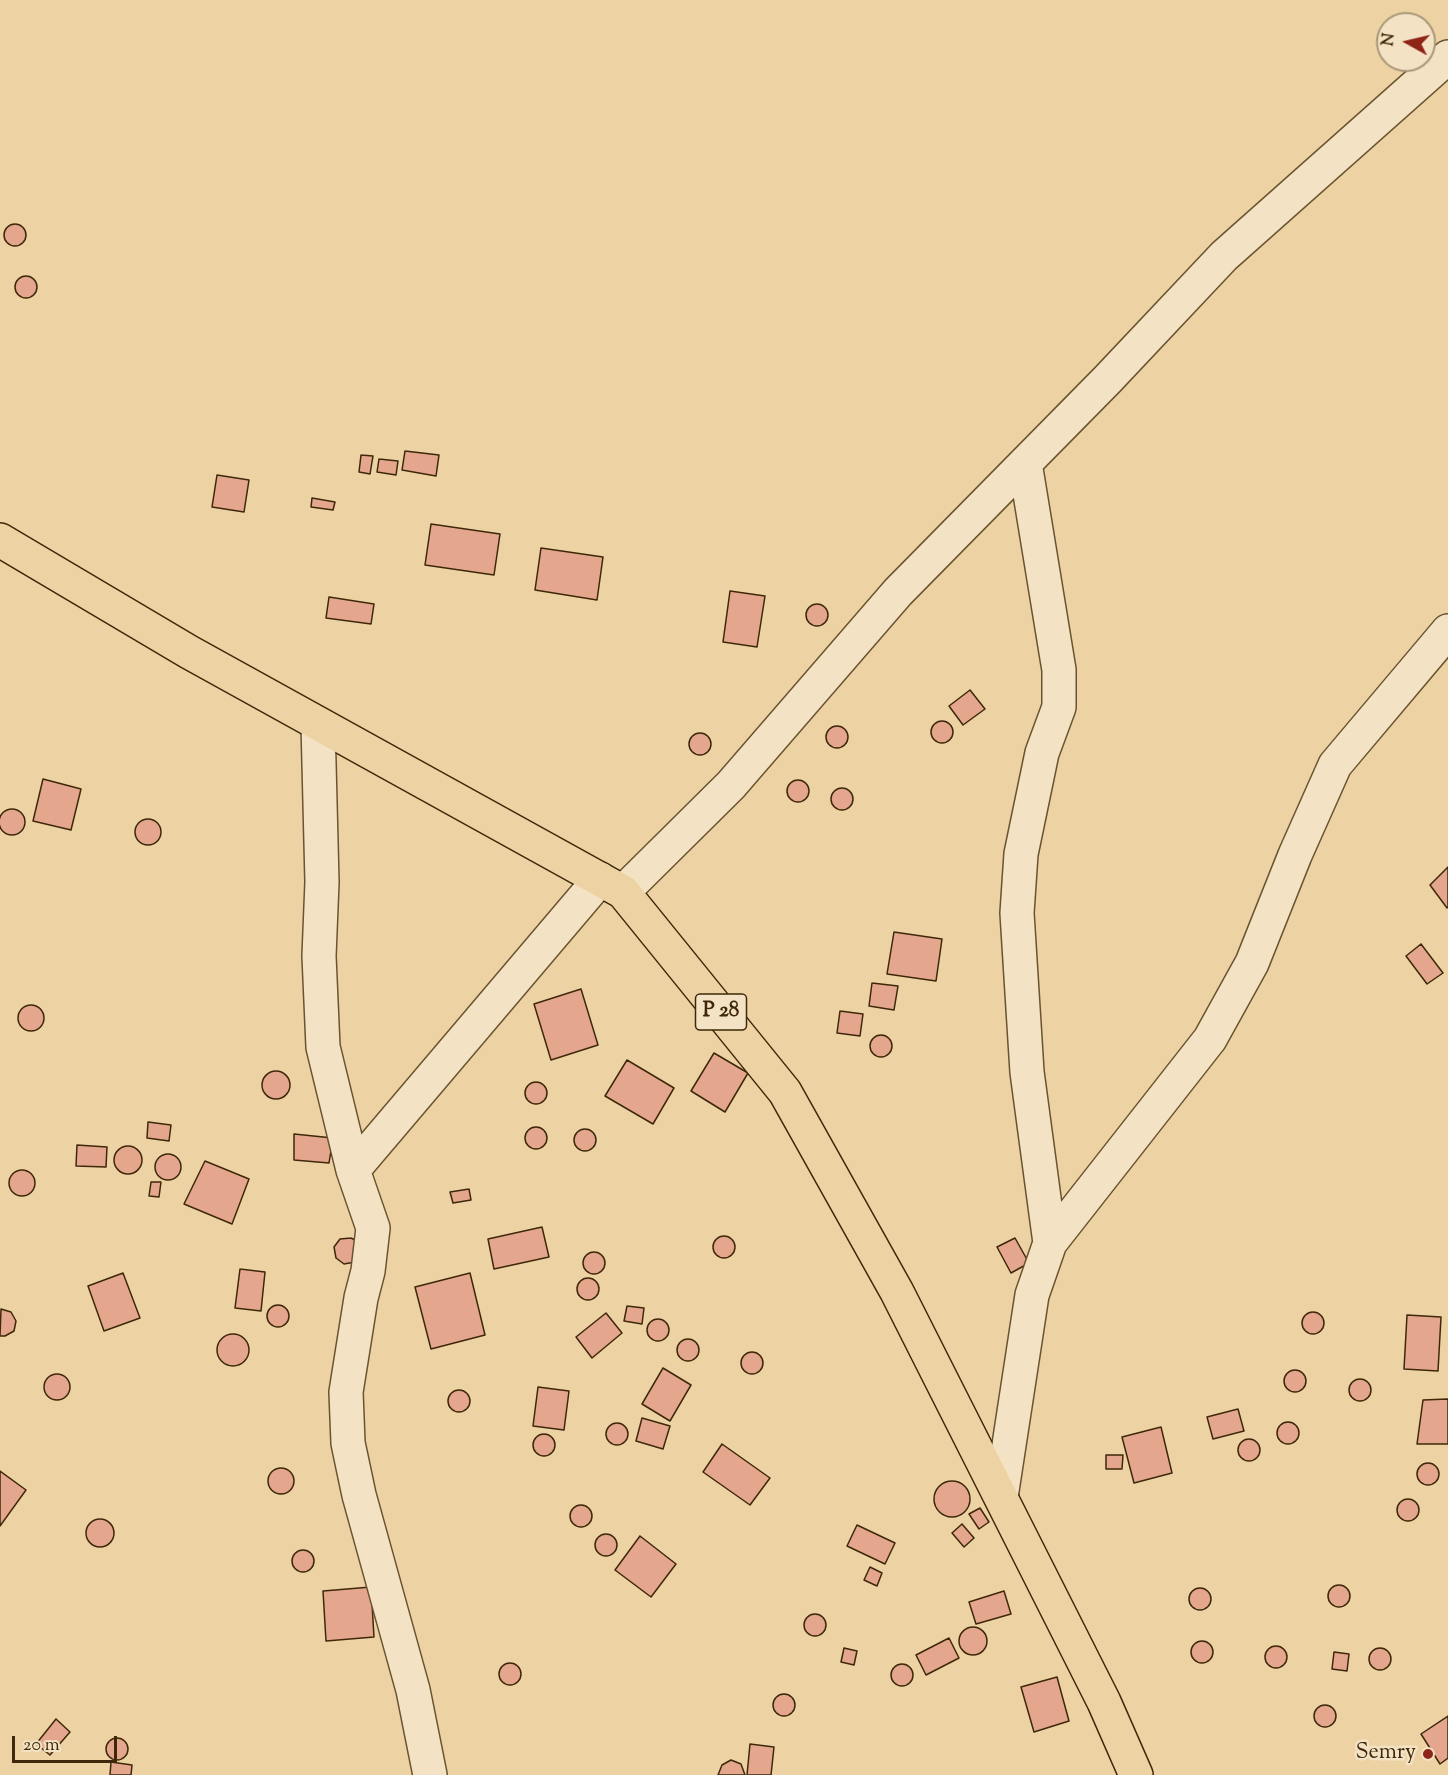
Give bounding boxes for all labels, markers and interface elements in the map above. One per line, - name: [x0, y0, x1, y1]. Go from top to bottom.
- north arrow: [1376, 12, 1436, 72]
- text: N: [1377, 32, 1402, 48]
- road number: P 28: [696, 994, 746, 1030]
- scale bar: [15, 1724, 120, 1762]
- text: 20 m: [23, 1733, 60, 1759]
- place label: Semry: [1355, 1741, 1416, 1767]
- marker: Semry: [1421, 1747, 1435, 1761]

